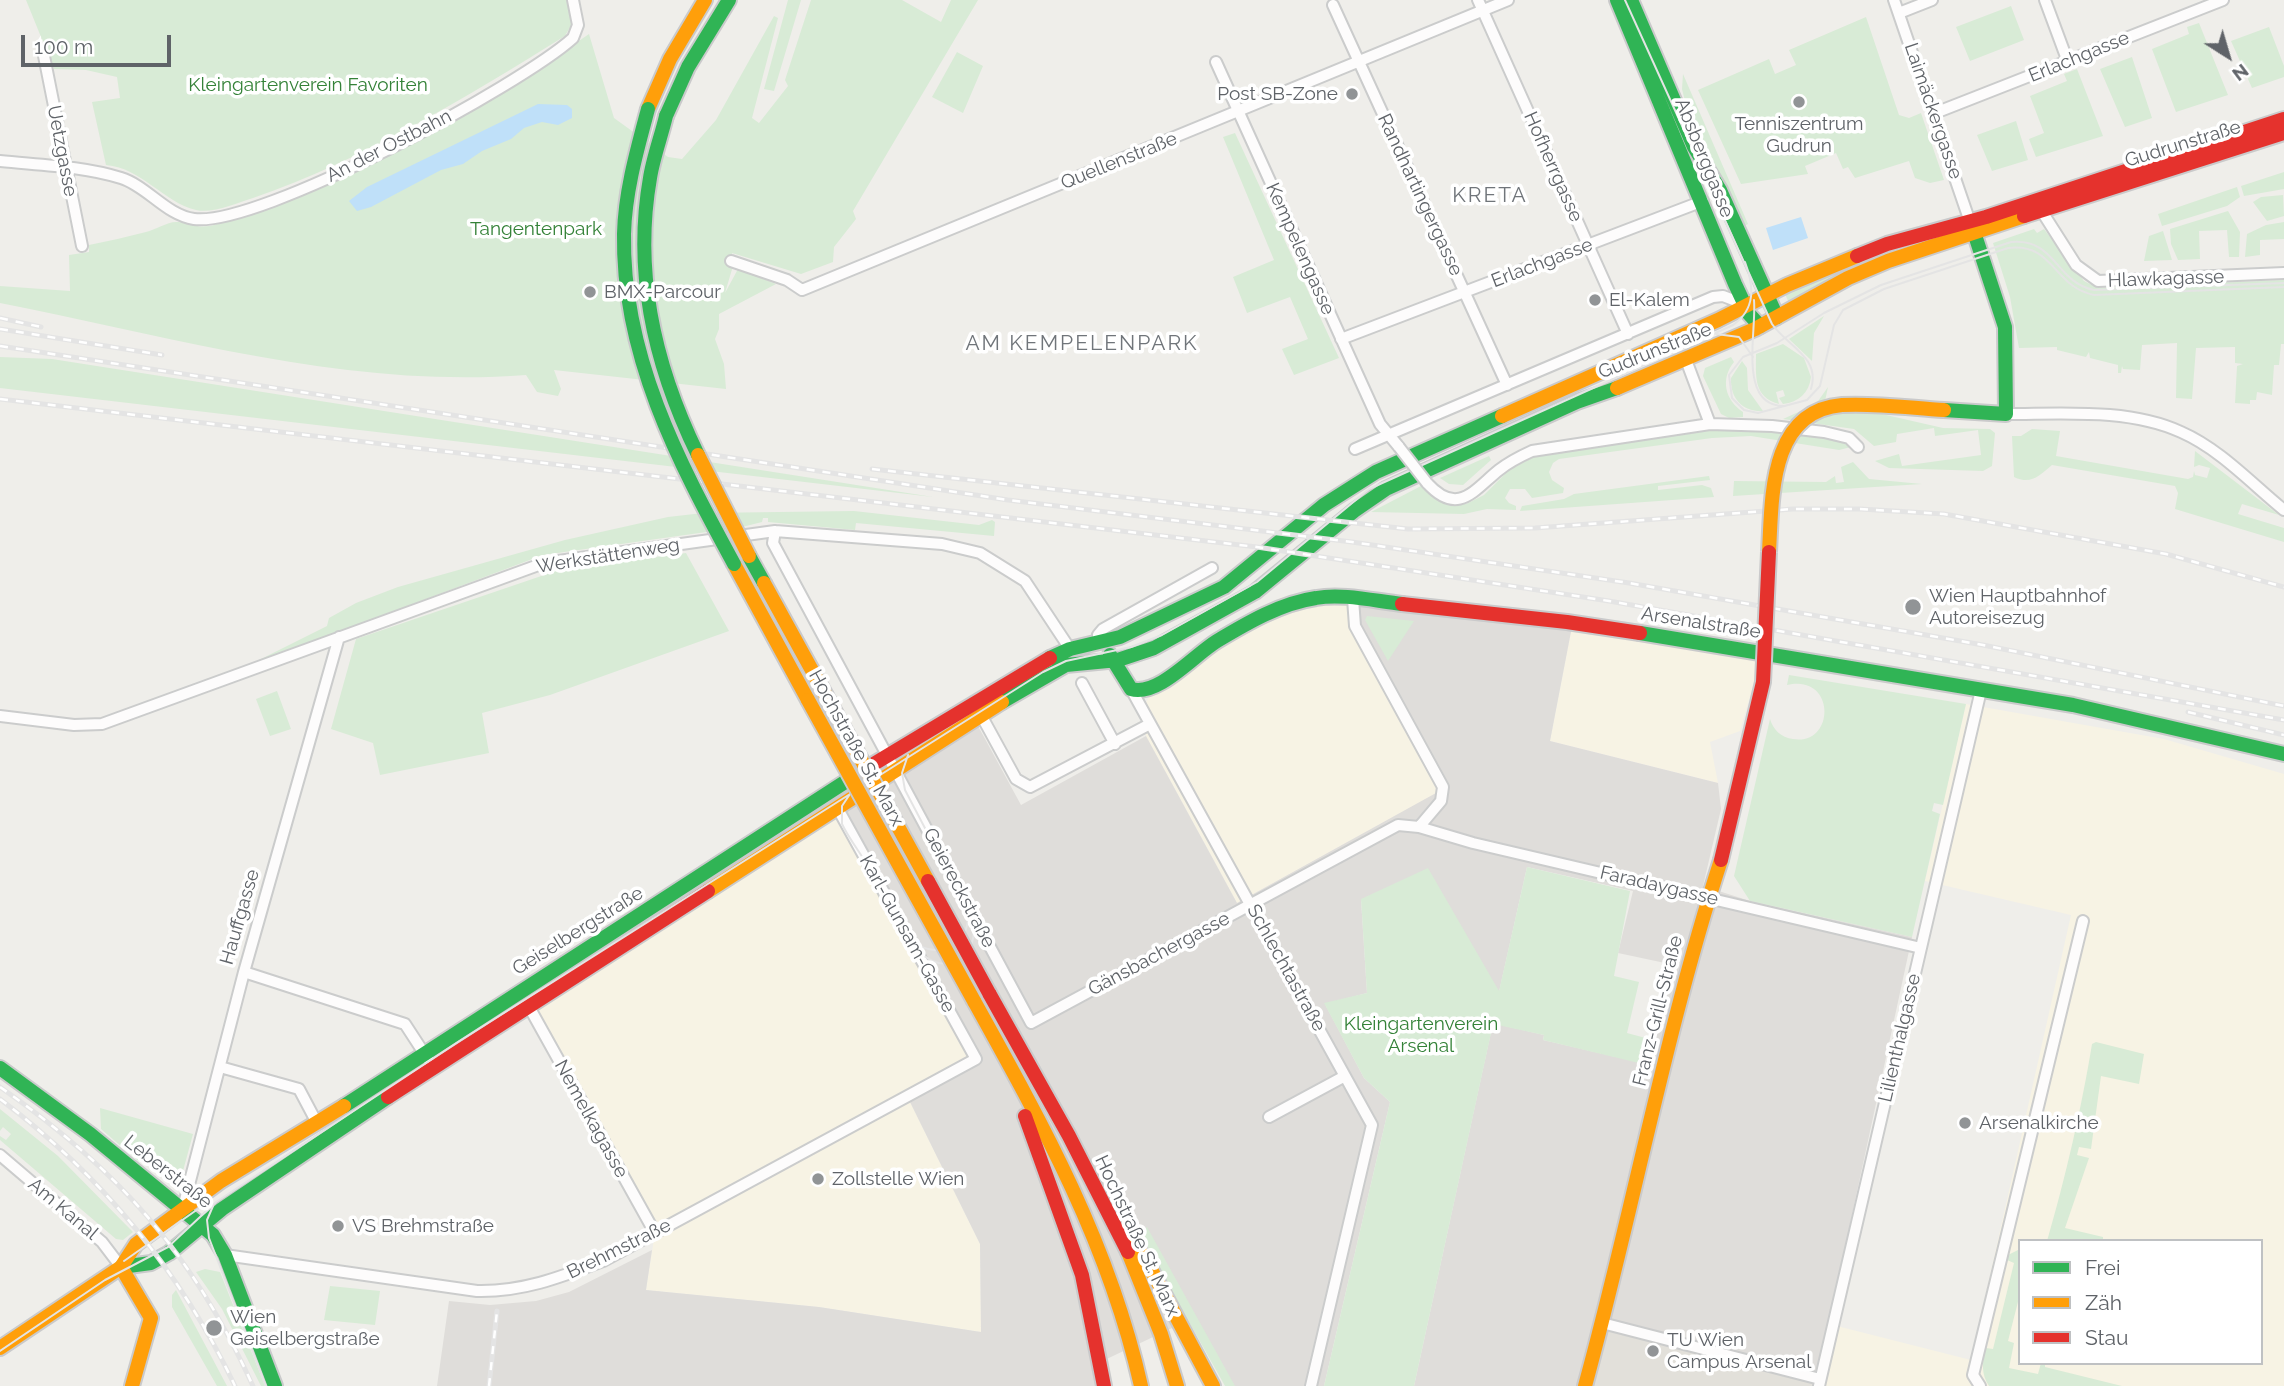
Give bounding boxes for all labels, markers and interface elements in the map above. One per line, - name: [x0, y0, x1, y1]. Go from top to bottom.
- scale bar: [24, 21, 175, 65]
- north arrow: [2193, 21, 2263, 91]
- street label: Erlachgasse: [2025, 26, 2133, 88]
- text: 100 m: [34, 34, 93, 59]
- street label: Laimäckergasse: [1899, 40, 1967, 182]
- text: N: [2228, 60, 2253, 86]
- park label: Kleingartenverein Favoriten: [188, 74, 428, 96]
- place label: Post SB-Zone: [1217, 83, 1338, 105]
- marker: Post SB-Zone: [1344, 86, 1360, 102]
- marker: Tenniszentrum Gudrun: [1791, 94, 1807, 110]
- street label: Absberggasse: [1670, 95, 1738, 221]
- street label: Uetzgasse: [42, 104, 82, 198]
- street label: An der Ostbahn: [323, 105, 455, 187]
- street label: Hofherrgasse: [1519, 108, 1587, 226]
- street label: Randhartingergasse: [1372, 110, 1468, 280]
- place label: Tenniszentrum Gudrun: [1734, 113, 1864, 157]
- street label: Gudrunstraße: [2122, 116, 2244, 172]
- street label: Quellenstraße: [1058, 127, 1180, 195]
- street label: Kempelengasse: [1261, 179, 1339, 319]
- district label: KRETA: [1453, 183, 1527, 209]
- park label: Tangentenpark: [470, 218, 602, 240]
- street label: Erlachgasse: [1488, 233, 1596, 293]
- street label: Hlawkagasse: [2107, 266, 2225, 292]
- place label: BMX-Parcour: [604, 281, 721, 303]
- marker: BMX-Parcour: [582, 284, 598, 300]
- place label: El-Kalem: [1609, 289, 1690, 311]
- marker: El-Kalem: [1587, 292, 1603, 308]
- street label: Gudrunstraße: [1595, 318, 1715, 384]
- district label: AM KEMPELENPARK: [967, 331, 1197, 357]
- street label: Werkstättenweg: [535, 533, 681, 579]
- place label: Wien Hauptbahnhof Autoreisezug: [1929, 585, 2106, 629]
- marker: Wien Hauptbahnhof Autoreisezug: [1903, 597, 1923, 617]
- street label: Arsenalstraße: [1640, 602, 1762, 644]
- street label: Hochstraße St. Marx: [804, 666, 908, 830]
- street label: Geiereckstraße: [918, 824, 1000, 952]
- street label: Karl-Gunsam-Gasse: [854, 851, 960, 1017]
- street label: Faradaygasse: [1598, 861, 1720, 911]
- street label: Hauffgasse: [216, 867, 264, 967]
- street label: Geiselbergstraße: [509, 882, 647, 980]
- street label: Schlechtastraße: [1242, 901, 1330, 1035]
- street label: Gänsbachergasse: [1084, 907, 1234, 1001]
- street label: Franz-Grill-Straße: [1628, 933, 1688, 1089]
- street label: Lilienthalgasse: [1874, 972, 1926, 1104]
- park label: Kleingartenverein Arsenal: [1344, 1013, 1498, 1057]
- street label: Nemelkagasse: [549, 1056, 633, 1182]
- place label: Arsenalkirche: [1979, 1112, 2099, 1134]
- marker: Arsenalkirche: [1957, 1115, 1973, 1131]
- street label: Leberstraße: [119, 1130, 217, 1214]
- street label: Hochstraße St. Marx: [1090, 1152, 1184, 1320]
- place label: Zollstelle Wien: [832, 1168, 964, 1190]
- marker: Zollstelle Wien: [810, 1171, 826, 1187]
- street label: Am Kanal: [23, 1173, 103, 1245]
- street label: Brehmstraße: [563, 1214, 675, 1284]
- place label: VS Brehmstraße: [352, 1215, 494, 1237]
- marker: VS Brehmstraße: [330, 1218, 346, 1234]
- legend: [2018, 1239, 2263, 1365]
- text: Frei: [2085, 1255, 2121, 1280]
- text: Zäh: [2085, 1290, 2122, 1315]
- place label: Wien Geiselbergstraße: [230, 1306, 380, 1350]
- marker: Wien Geiselbergstraße: [204, 1318, 224, 1338]
- text: Stau: [2085, 1325, 2129, 1350]
- place label: TU Wien Campus Arsenal: [1667, 1329, 1811, 1373]
- marker: TU Wien Campus Arsenal: [1645, 1343, 1661, 1359]

